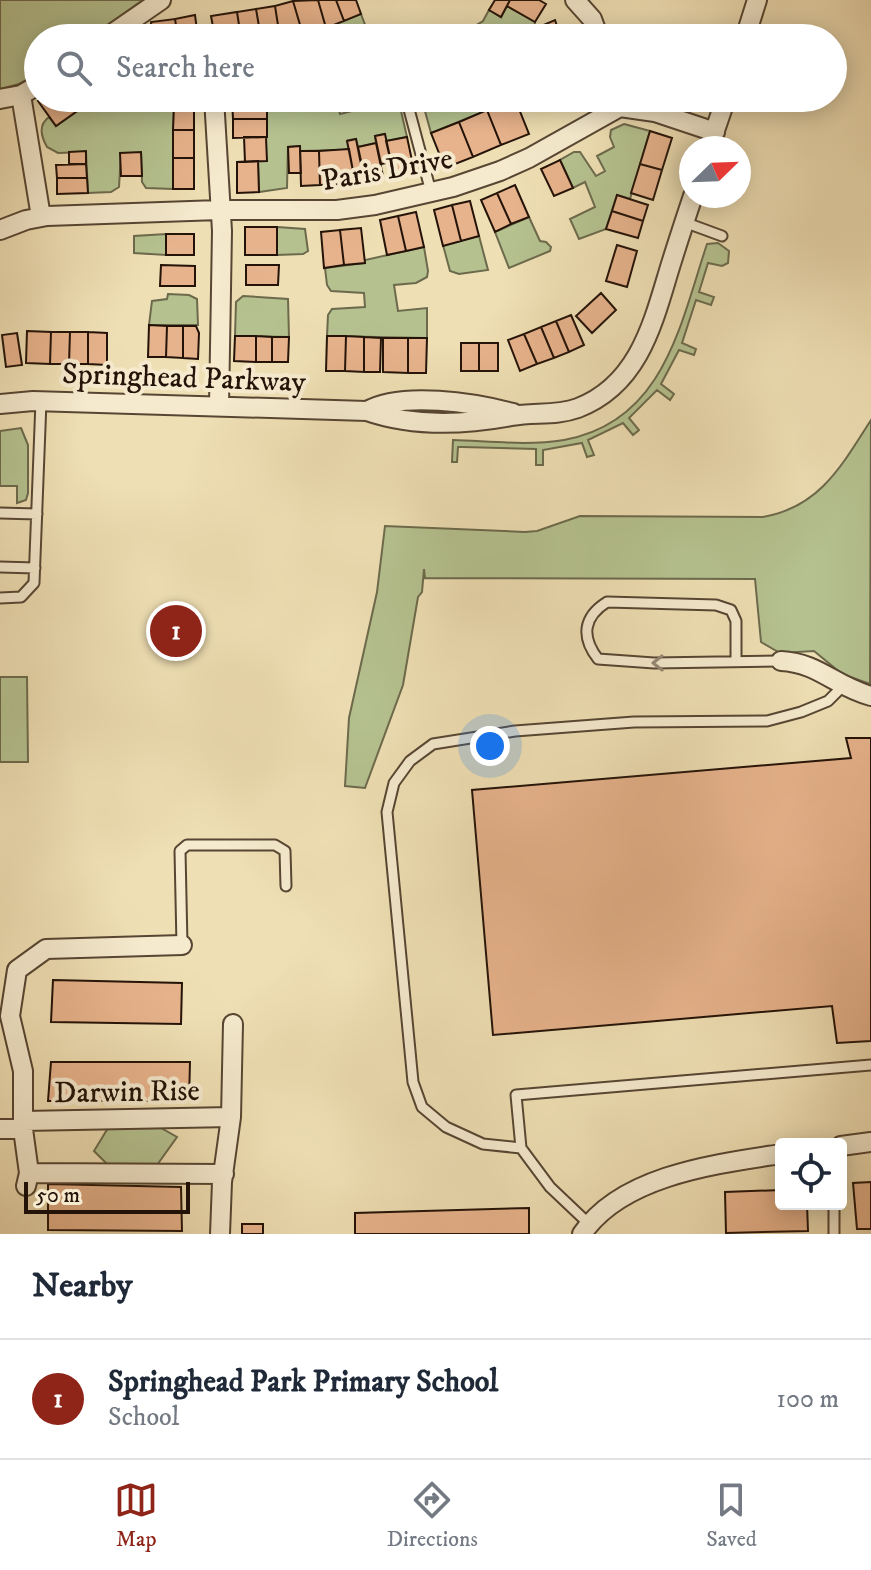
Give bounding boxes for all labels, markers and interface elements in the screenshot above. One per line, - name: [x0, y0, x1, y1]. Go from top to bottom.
- search box: [24, 24, 847, 112]
- icon: search: [52, 46, 96, 90]
- text: Search here: [116, 50, 255, 87]
- north arrow: [679, 136, 751, 208]
- street label: Paris Drive: [319, 141, 456, 200]
- street label: Springhead Parkway: [61, 356, 307, 401]
- pin: 1: [150, 601, 202, 661]
- one-way arrow: [651, 654, 664, 671]
- your location: [470, 726, 510, 766]
- street label: Darwin Rise: [54, 1073, 200, 1112]
- map controls: [775, 1138, 847, 1210]
- button: locate: [775, 1138, 847, 1210]
- scale bar: [24, 1178, 190, 1214]
- text: 50 m: [36, 1182, 80, 1209]
- text: Nearby: [32, 1265, 133, 1307]
- text: Springhead Park Primary School: [108, 1364, 498, 1401]
- text: 1: [53, 1383, 63, 1416]
- text: 100 m: [776, 1383, 839, 1416]
- text: School: [108, 1401, 179, 1434]
- tab: Map: [114, 1478, 158, 1553]
- tab: Directions: [387, 1478, 478, 1553]
- tab: Saved: [706, 1478, 757, 1553]

